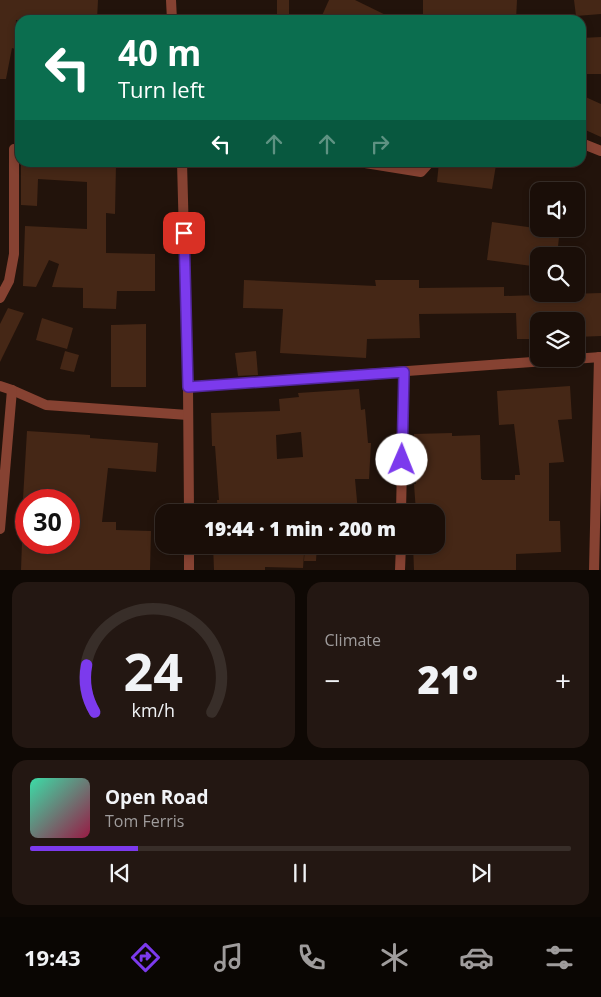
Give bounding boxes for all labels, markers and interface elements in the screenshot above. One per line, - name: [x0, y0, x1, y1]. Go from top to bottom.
- text: 40 m: [118, 29, 201, 76]
- icon: left: [35, 35, 100, 100]
- text: Turn left: [118, 74, 205, 104]
- icon: left: [207, 130, 235, 158]
- icon: ahead: [260, 130, 288, 158]
- icon: ahead: [313, 130, 341, 158]
- icon: right: [366, 130, 394, 158]
- map controls: [530, 182, 585, 367]
- button: sound: [530, 182, 585, 237]
- pin: [163, 212, 205, 254]
- icon: arrive: [170, 219, 198, 247]
- button: search: [530, 247, 585, 302]
- button: layers: [530, 312, 585, 367]
- position arrow: [375, 433, 427, 485]
- speed limit sign: 30: [15, 489, 80, 554]
- text: 19:44 · 1 min · 200 m: [204, 516, 396, 542]
- text: Climate: [325, 629, 381, 651]
- text: 24: [124, 635, 183, 706]
- text: 21°: [417, 653, 478, 705]
- text: −: [325, 661, 341, 699]
- text: +: [555, 661, 571, 699]
- text: km/h: [132, 698, 175, 722]
- text: Open Road: [105, 784, 209, 810]
- text: Tom Ferris: [105, 810, 184, 832]
- icon: previous: [106, 859, 134, 887]
- icon: pause: [286, 859, 314, 887]
- icon: next: [467, 859, 495, 887]
- icon: directions: [128, 940, 163, 975]
- icon: music: [211, 940, 246, 975]
- icon: phone: [294, 940, 329, 975]
- icon: climate: [377, 940, 412, 975]
- icon: car: [459, 940, 494, 975]
- icon: filters: [542, 940, 577, 975]
- text: 19:43: [24, 942, 80, 972]

